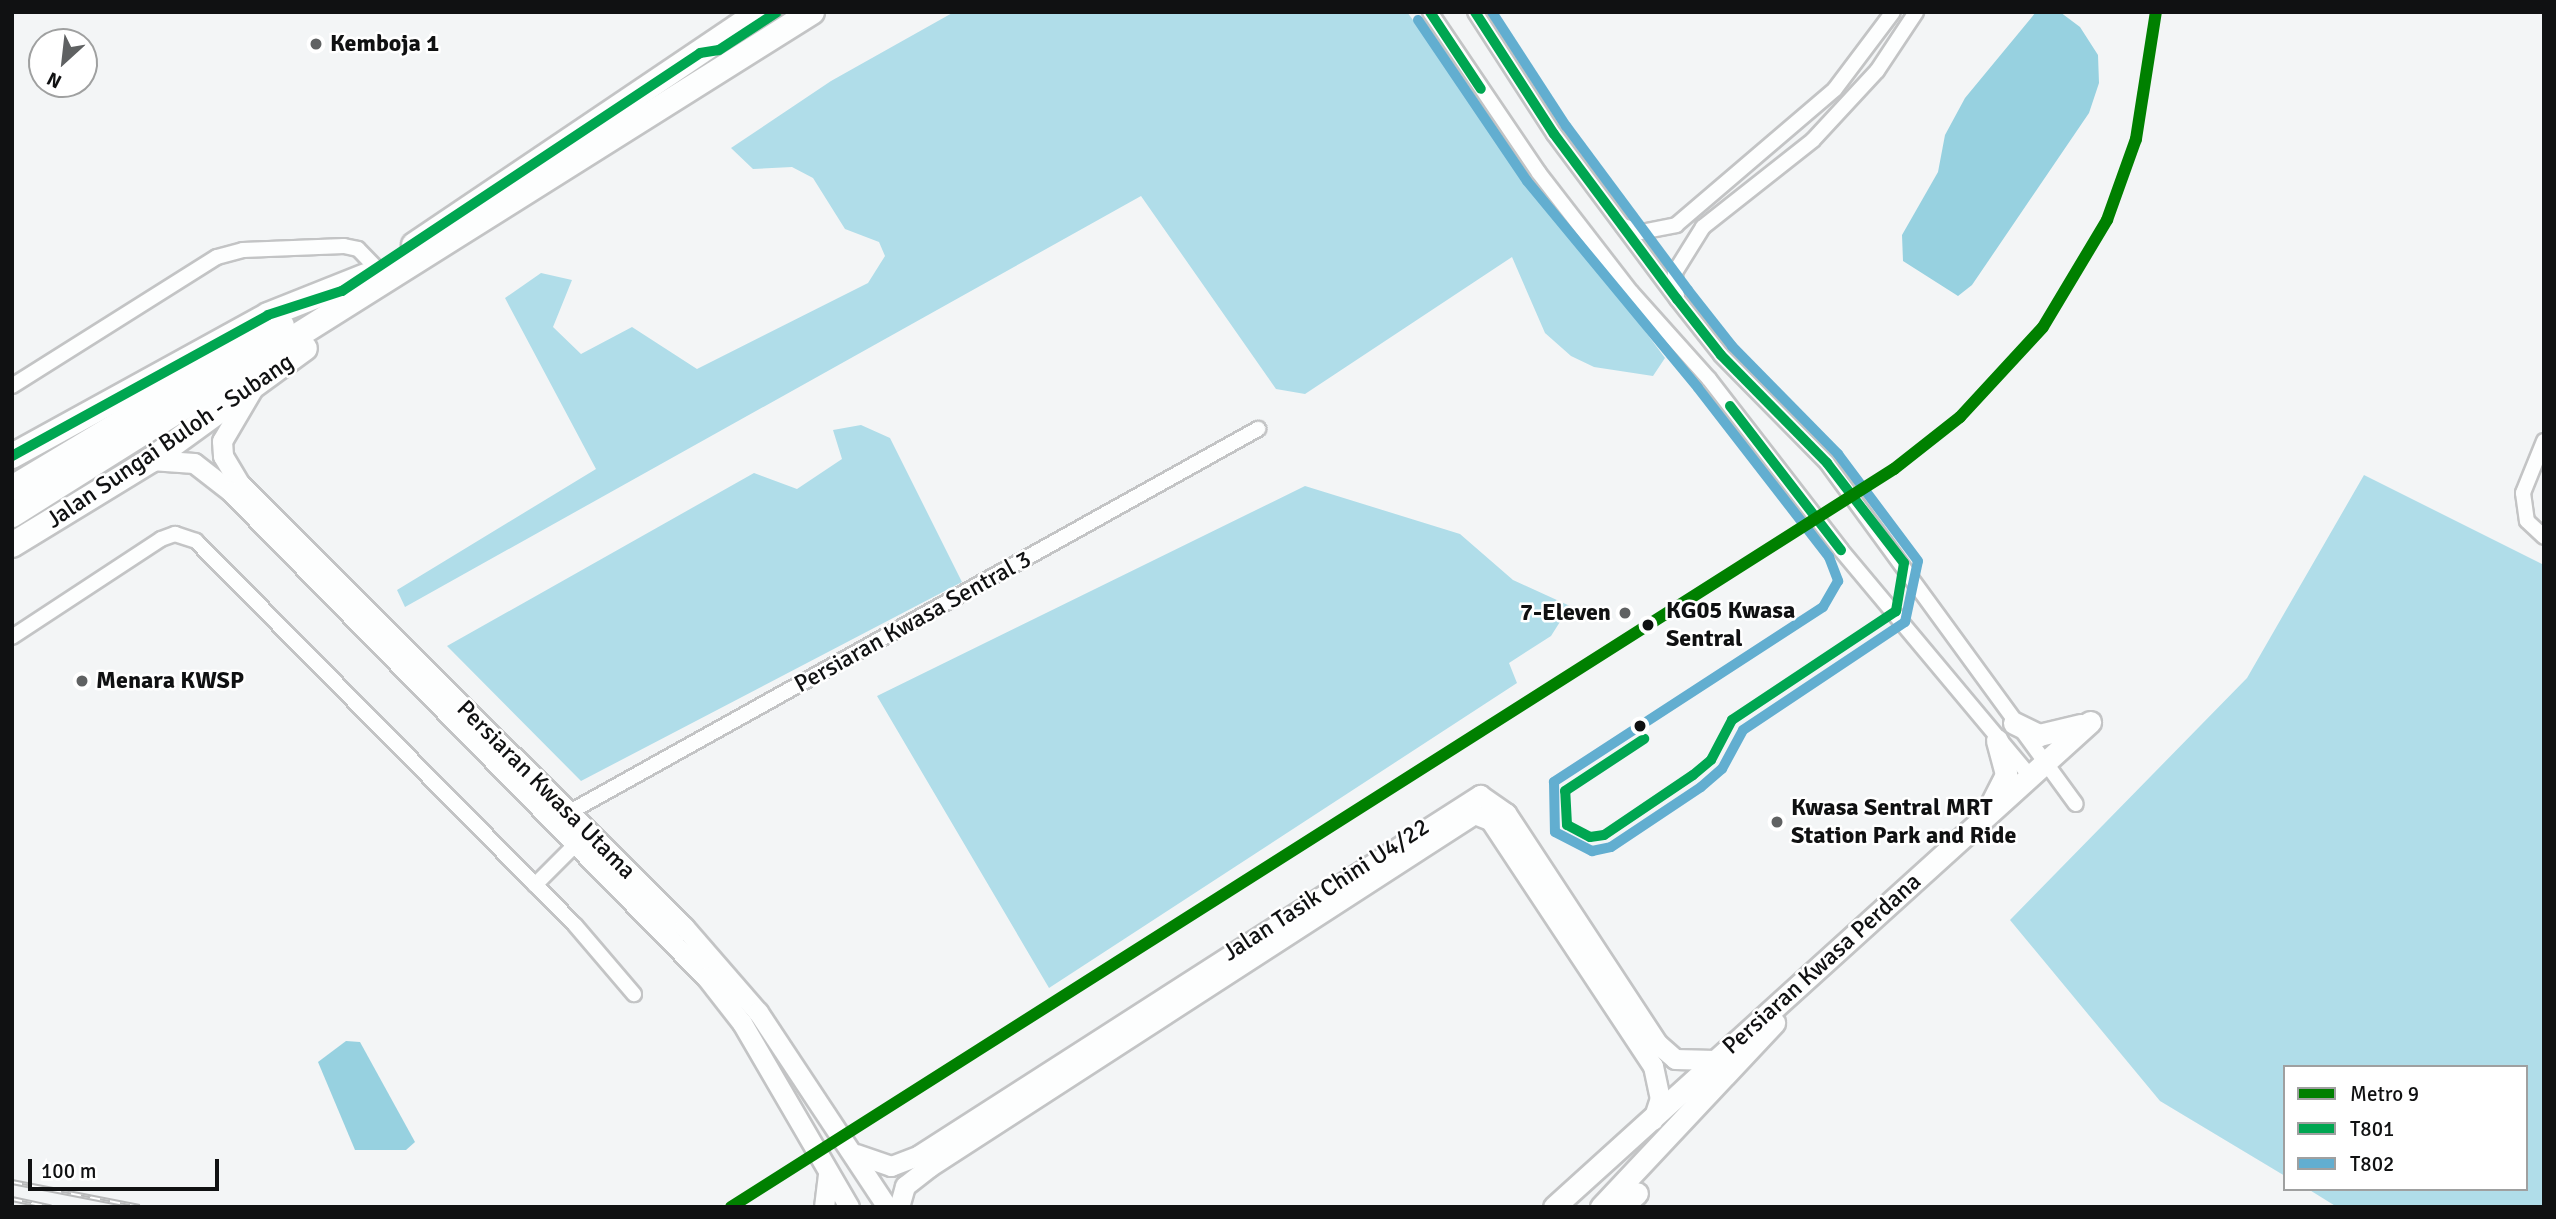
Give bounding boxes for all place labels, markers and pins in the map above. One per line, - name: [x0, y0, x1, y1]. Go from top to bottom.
- place label: Kemboja 1: [330, 30, 439, 58]
- marker: Kemboja 1: [308, 36, 324, 52]
- place label: KG05 Kwasa Sentral: [1666, 597, 1795, 653]
- place label: 7-Eleven: [1520, 599, 1611, 627]
- marker: 7-Eleven: [1617, 605, 1633, 621]
- marker: KG05 Kwasa Sentral: [1636, 613, 1660, 637]
- place label: Menara KWSP: [96, 667, 244, 695]
- marker: Menara KWSP: [74, 673, 90, 689]
- unlabelled marker: [1633, 719, 1647, 733]
- place label: Kwasa Sentral MRT Station Park and Ride: [1791, 794, 2016, 850]
- marker: Kwasa Sentral MRT Station Park and Ride: [1769, 814, 1785, 830]

